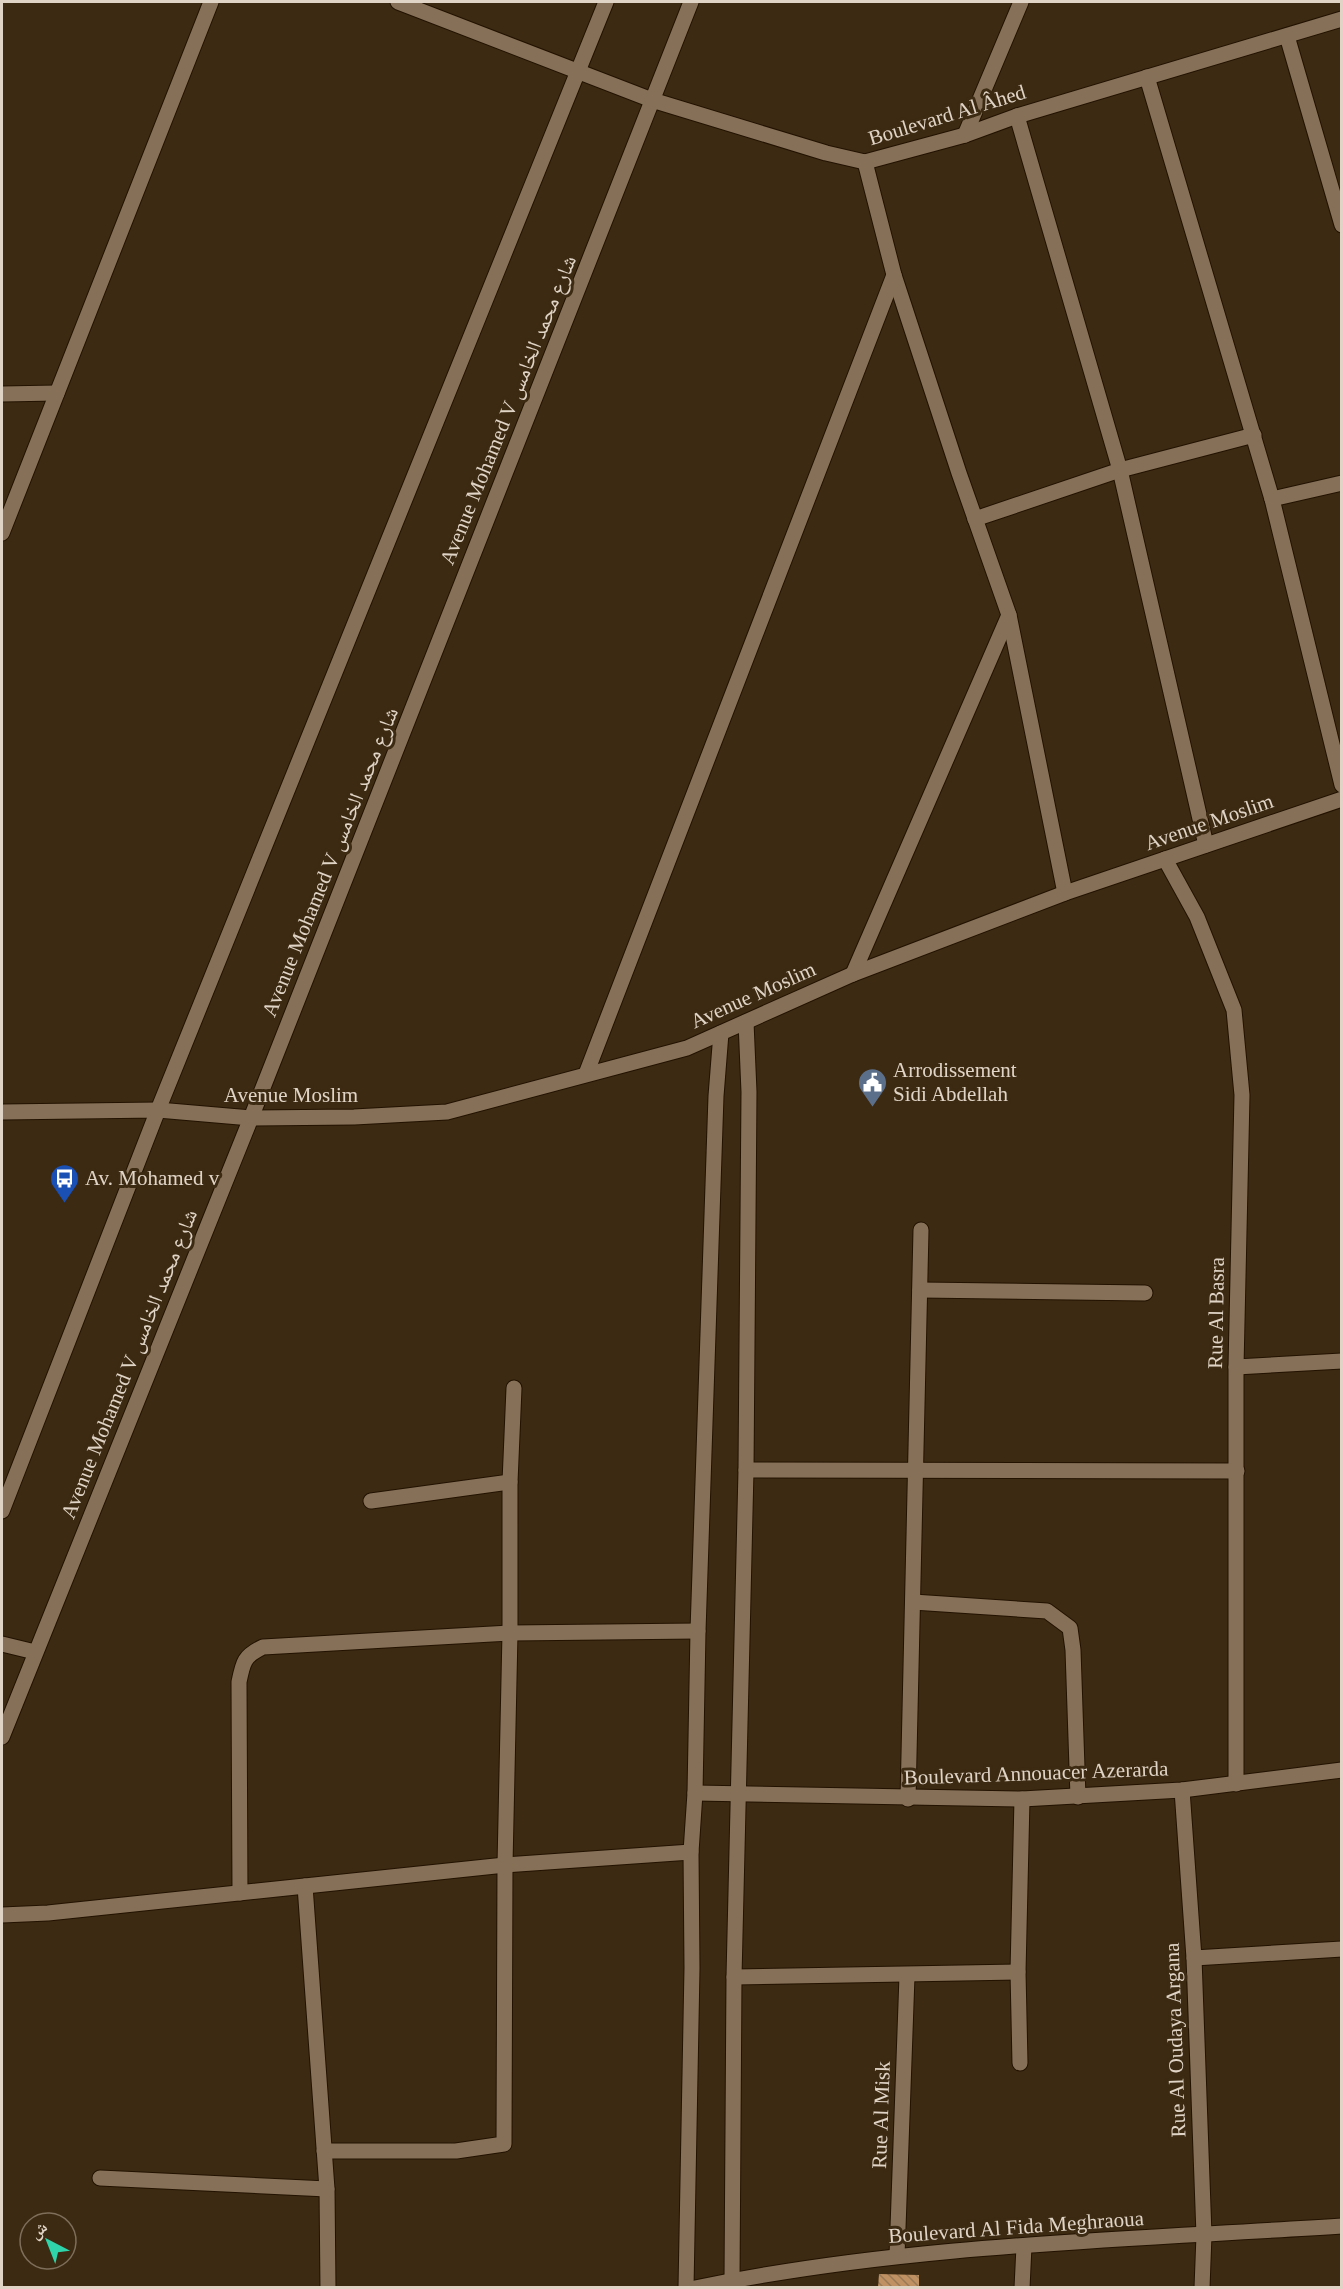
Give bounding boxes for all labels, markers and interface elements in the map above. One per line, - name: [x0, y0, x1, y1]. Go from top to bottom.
- street label: Boulevard Al Âhed: [865, 80, 1029, 150]
- street label: Avenue Mohamed V شارع محمد الخامس: [435, 252, 582, 568]
- street label: Avenue Mohamed V شارع محمد الخامس: [257, 704, 404, 1020]
- street label: Avenue Moslim: [1142, 789, 1276, 855]
- street label: Avenue Moslim: [687, 957, 819, 1033]
- place label: Arrodissement Sidi Abdellah: [893, 1058, 1017, 1106]
- public building icon: Arrodissement Sidi Abdellah: [856, 1066, 888, 1108]
- street label: Avenue Moslim: [224, 1083, 358, 1107]
- bus stop icon: Av. Mohamed v: [48, 1162, 80, 1204]
- place label: Av. Mohamed v: [85, 1166, 220, 1190]
- street label: Avenue Mohamed V شارع محمد الخامس: [56, 1206, 203, 1522]
- street label: Rue Al Basra: [1203, 1256, 1229, 1369]
- street label: Boulevard Annouacer Azerarda: [903, 1756, 1169, 1790]
- street label: Rue Al Oudaya Argana: [1160, 1941, 1190, 2138]
- street label: Rue Al Misk: [867, 2060, 895, 2169]
- street label: Boulevard Al Fida Meghraoua: [887, 2206, 1145, 2248]
- north arrow: [18, 2211, 78, 2271]
- text: ش: [26, 2218, 51, 2243]

